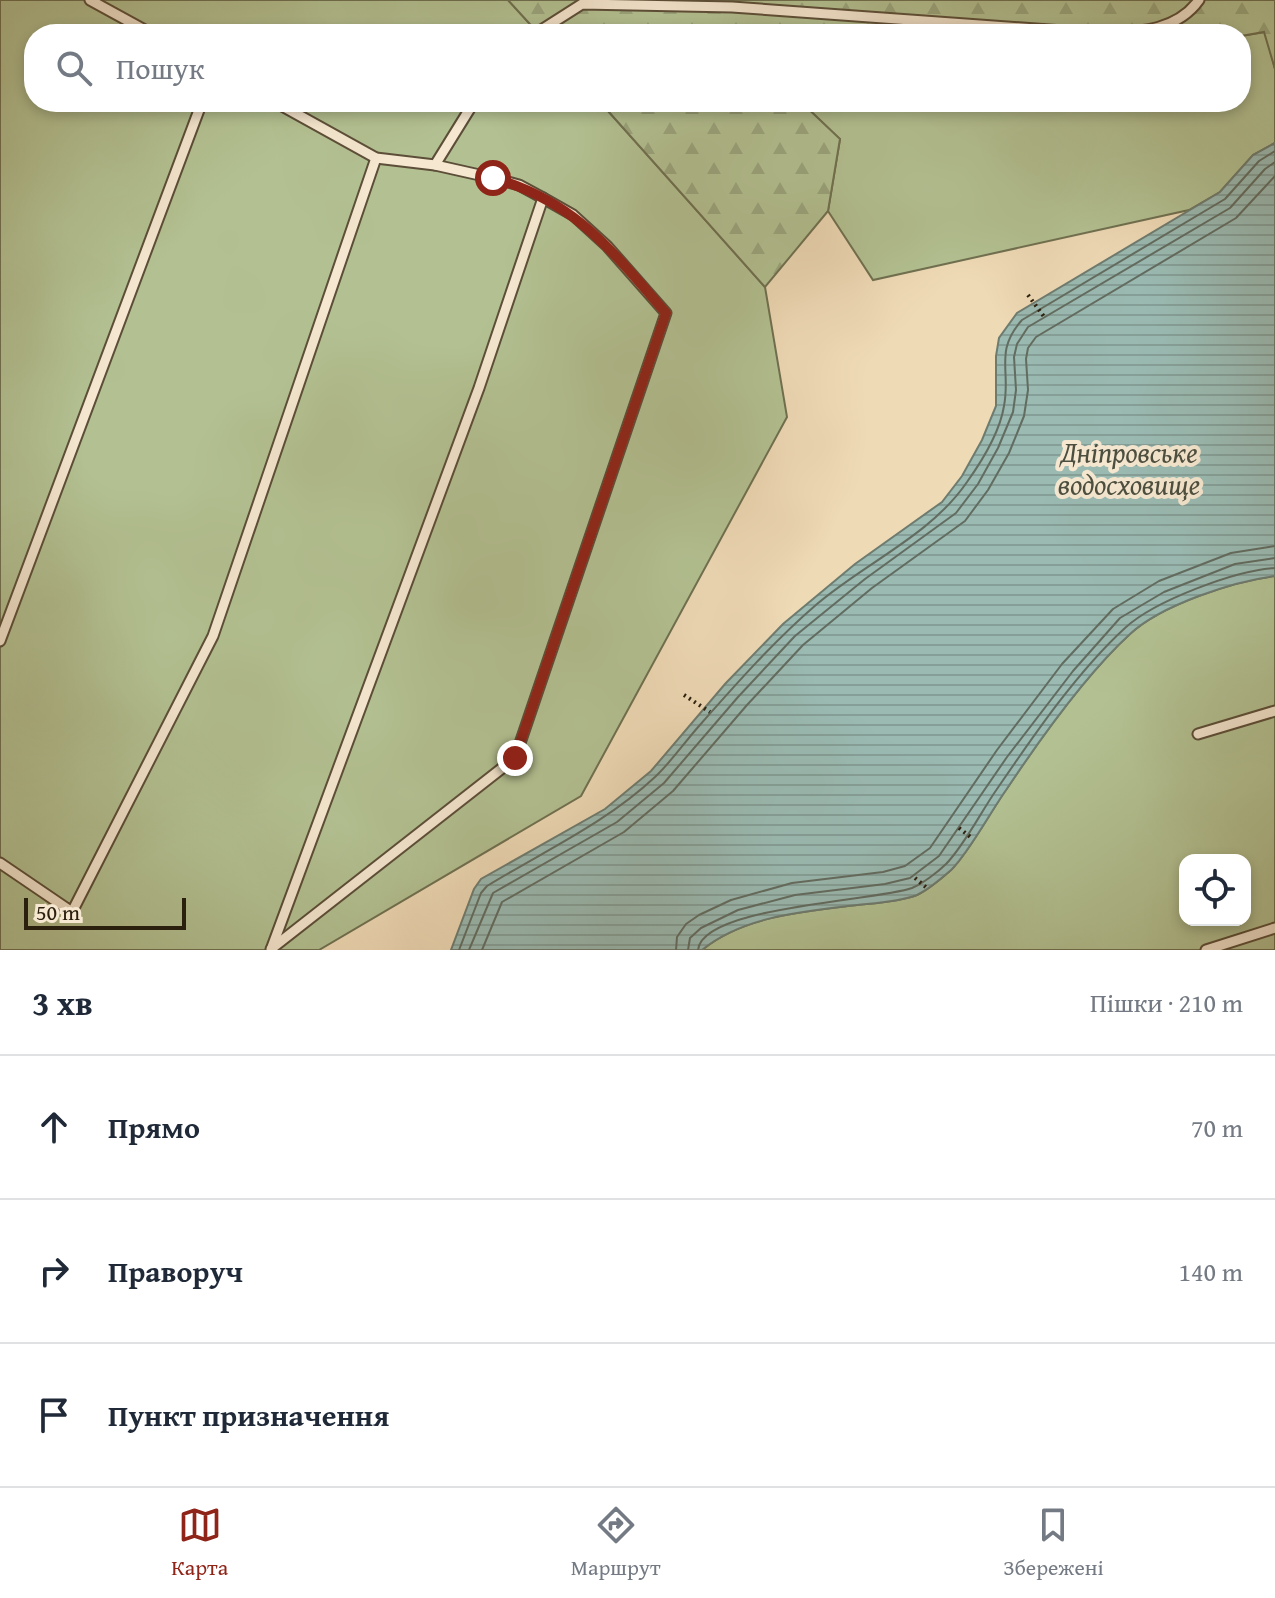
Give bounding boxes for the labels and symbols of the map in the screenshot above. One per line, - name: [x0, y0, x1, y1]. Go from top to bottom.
- route start: [475, 160, 511, 196]
- water label: Дніпровське водосховище: [1058, 431, 1200, 504]
- route end: [497, 740, 533, 776]
- scale bar: [24, 894, 186, 930]

